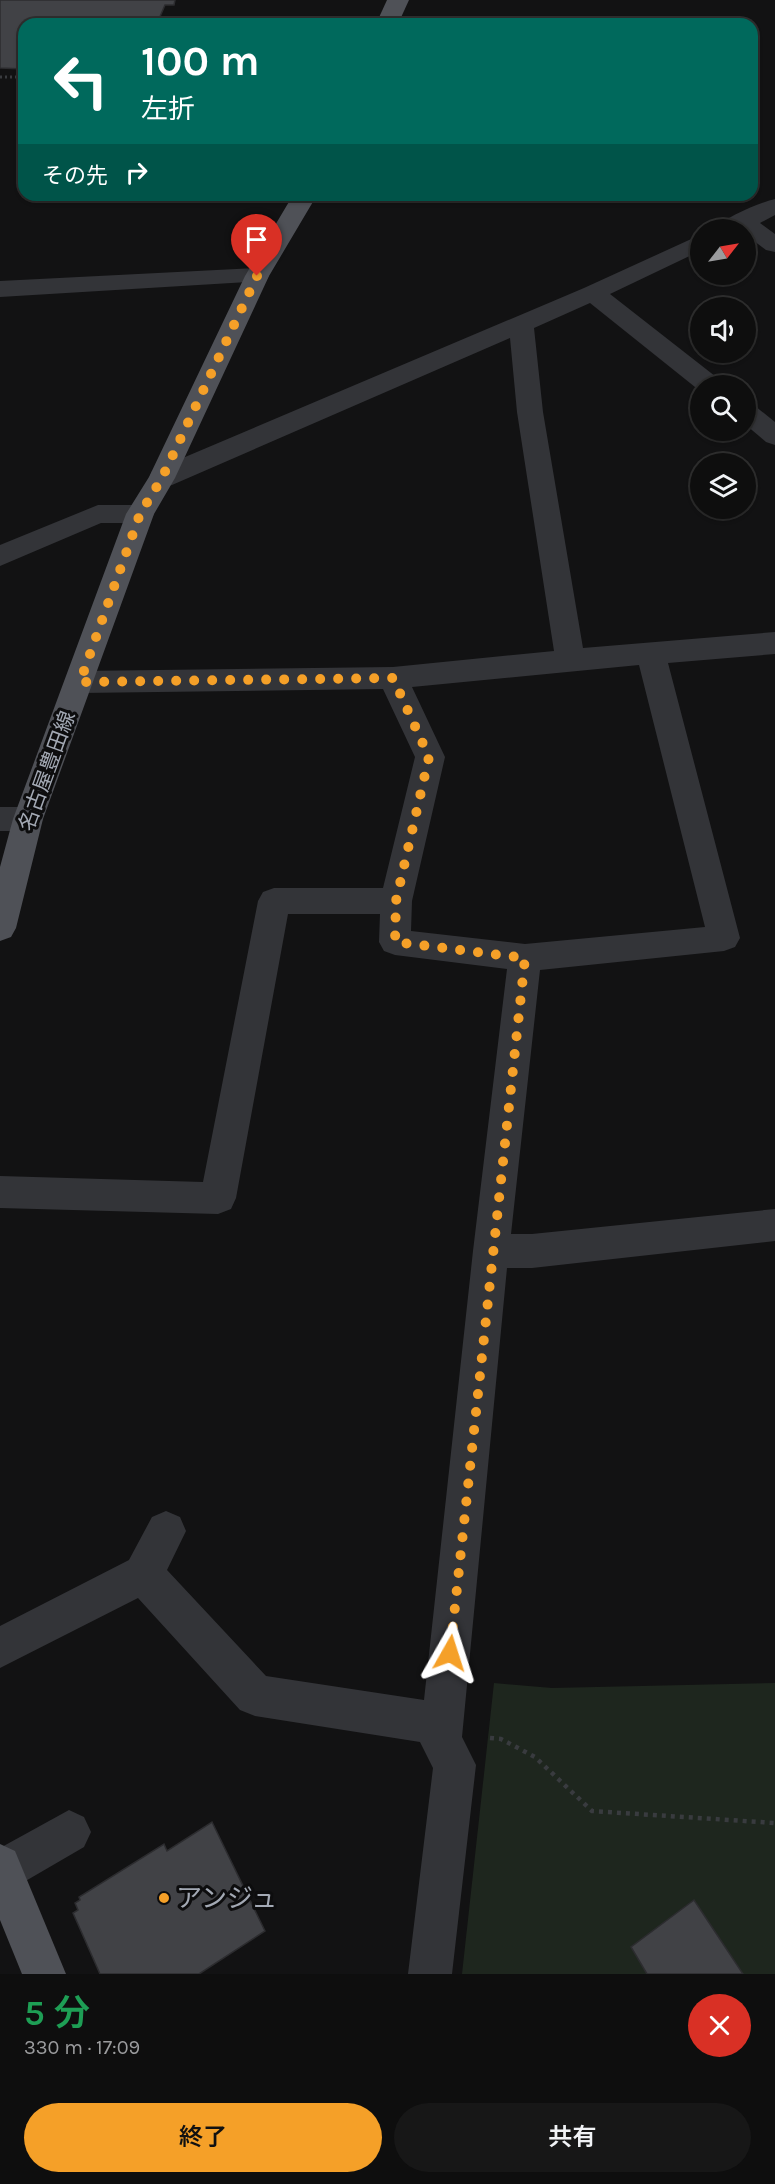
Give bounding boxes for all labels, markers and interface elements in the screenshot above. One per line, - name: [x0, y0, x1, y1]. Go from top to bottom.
- text: 100 m: [141, 36, 260, 86]
- icon: left: [42, 42, 120, 120]
- text: 左折: [141, 93, 195, 125]
- icon: right: [120, 156, 153, 189]
- text: その先: [42, 163, 108, 189]
- pin: [231, 214, 282, 276]
- north arrow: [690, 219, 756, 285]
- map controls: [690, 219, 756, 519]
- icon: arrive: [240, 223, 273, 256]
- button: sound: [690, 297, 756, 363]
- button: search: [690, 375, 756, 441]
- button: layers: [690, 453, 756, 519]
- street label: 名古屋豊田線: [14, 708, 80, 834]
- position arrow: [418, 1621, 482, 1685]
- place label: アンジュ: [176, 1883, 277, 1914]
- marker: アンジュ: [157, 1891, 171, 1905]
- text: 5 分: [24, 1992, 90, 2034]
- button: close: [688, 1994, 751, 2057]
- text: 330 m · 17:09: [24, 2036, 140, 2059]
- button: 終了: [24, 2103, 382, 2172]
- button: 共有: [394, 2103, 751, 2172]

